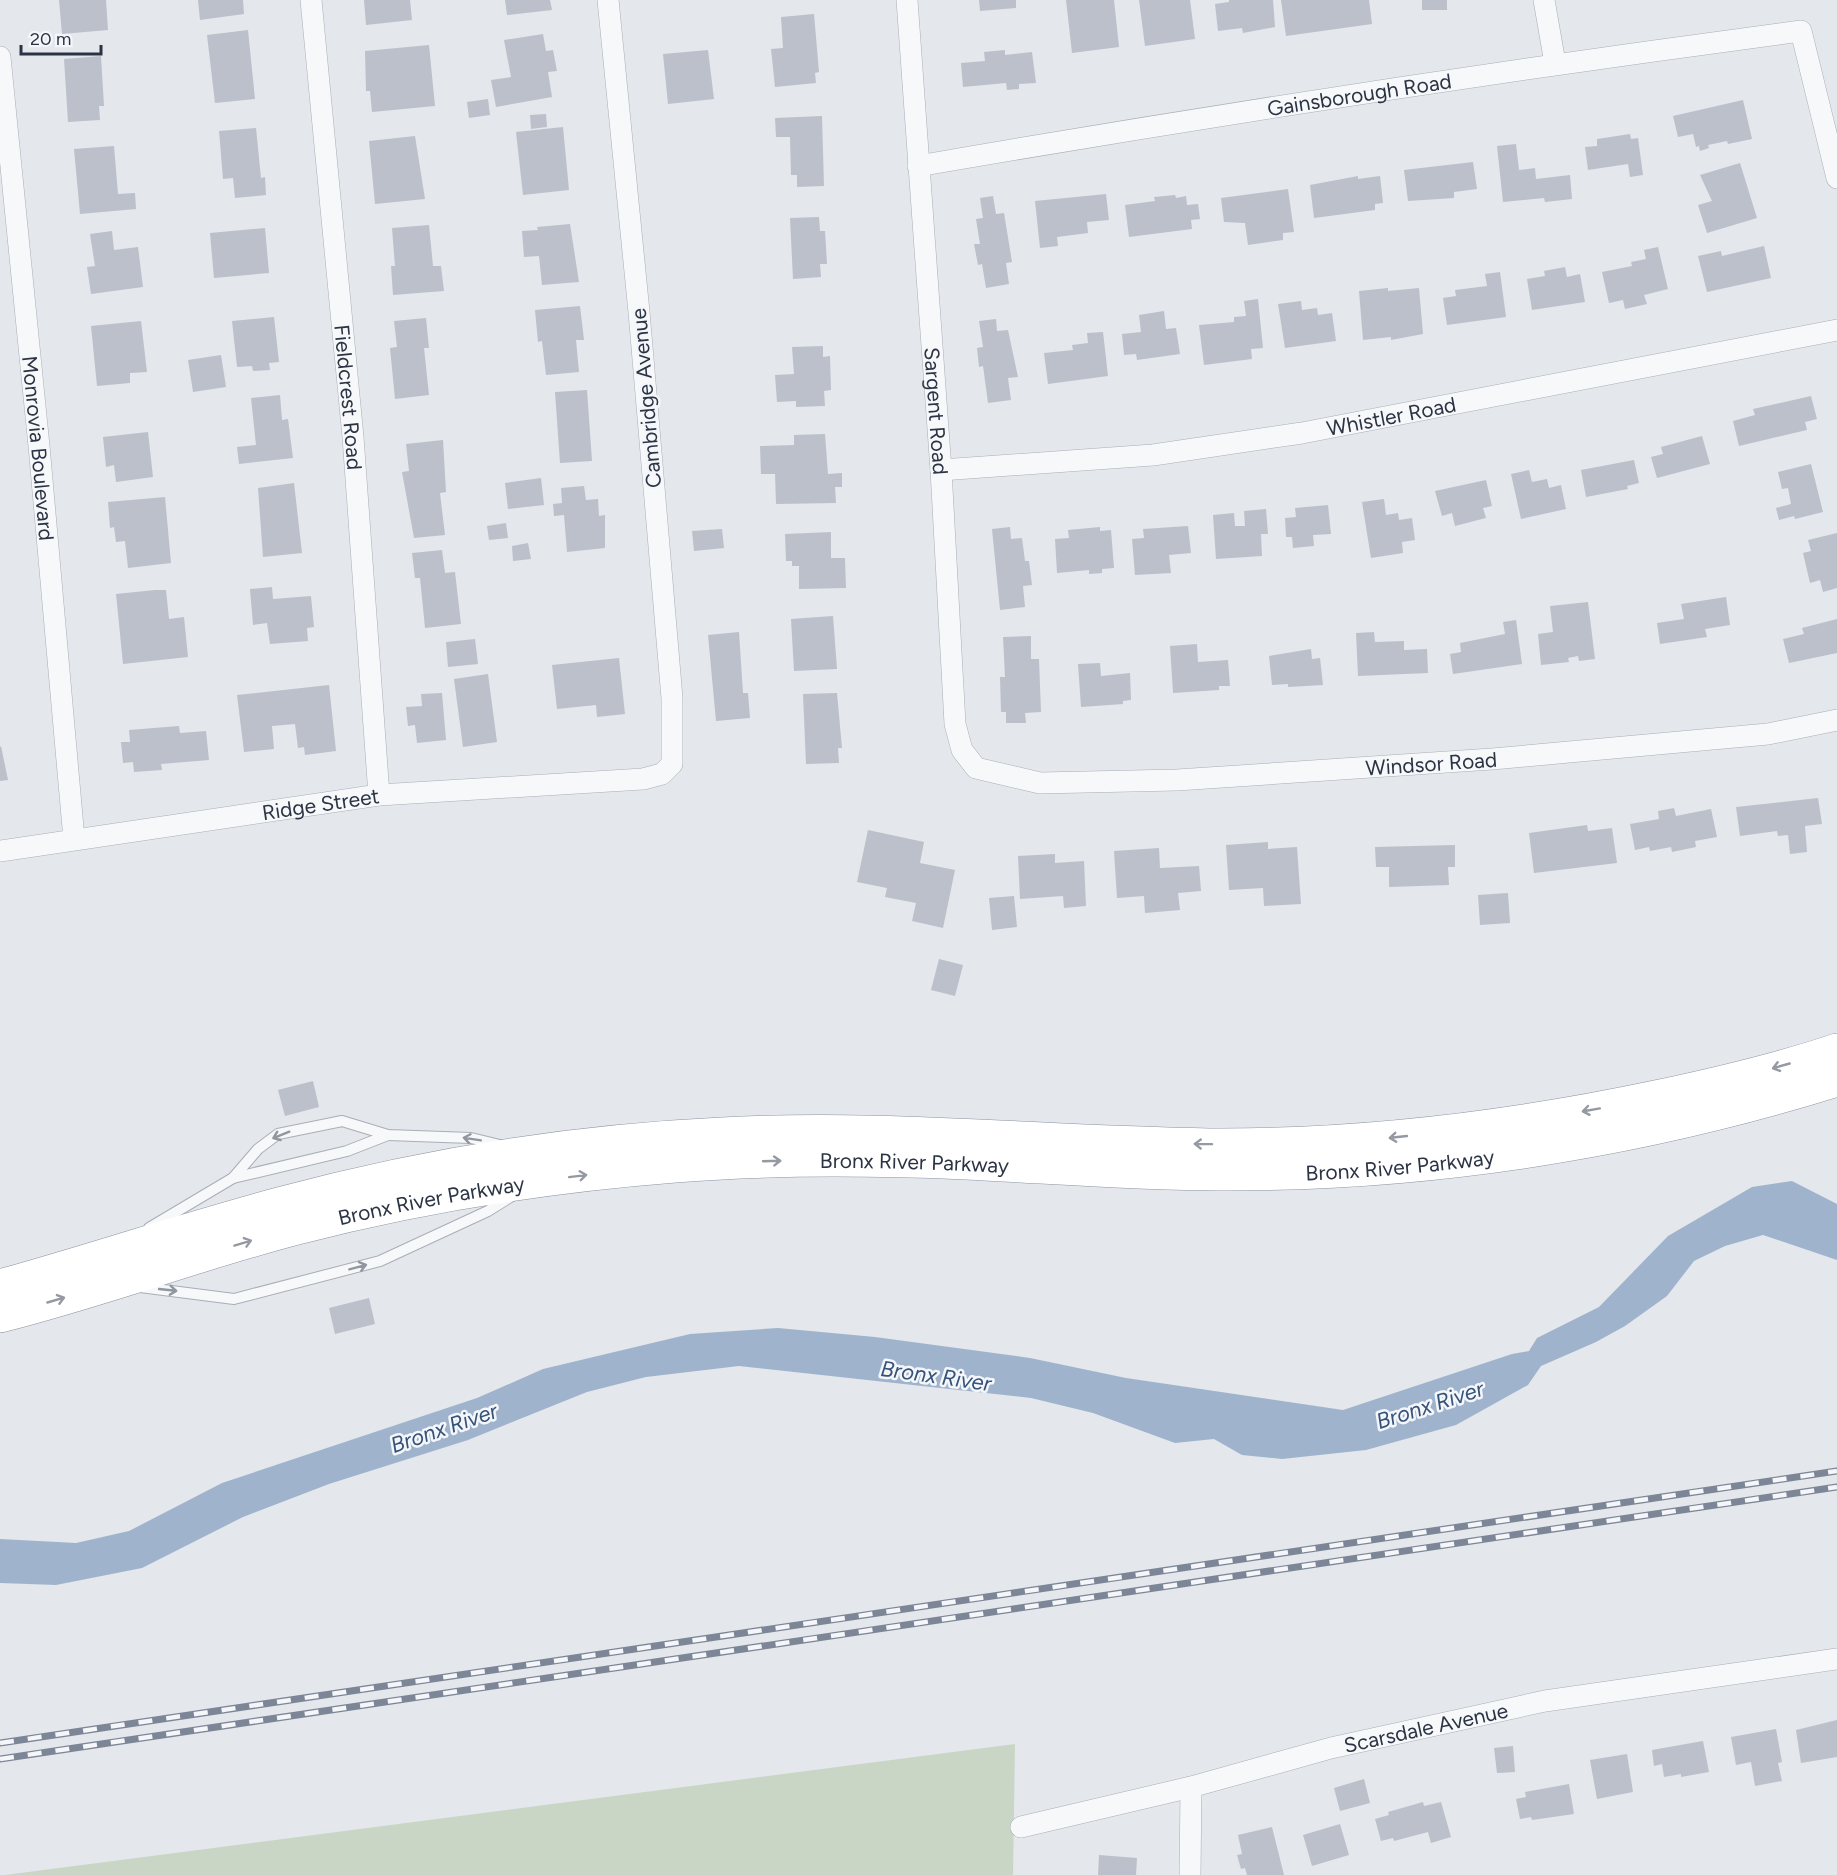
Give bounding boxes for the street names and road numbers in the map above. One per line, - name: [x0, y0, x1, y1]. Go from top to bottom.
- street label: Gainsborough Road: [1265, 68, 1453, 121]
- street label: Cambridge Avenue: [626, 307, 666, 489]
- street label: Fieldcrest Road: [330, 323, 368, 471]
- street label: Sargent Road: [920, 346, 954, 476]
- street label: Monrovia Boulevard: [17, 354, 60, 542]
- street label: Whistler Road: [1324, 391, 1458, 441]
- street label: Windsor Road: [1365, 746, 1498, 780]
- street label: Ridge Street: [260, 783, 381, 825]
- street label: Bronx River Parkway: [1305, 1144, 1496, 1185]
- street label: Bronx River Parkway: [820, 1147, 1010, 1178]
- street label: Bronx River Parkway: [335, 1170, 526, 1230]
- street label: Scarsdale Avenue: [1341, 1697, 1510, 1757]

